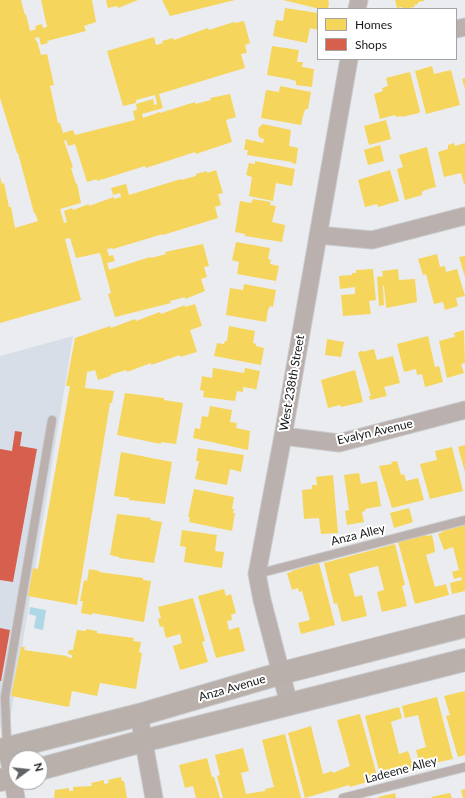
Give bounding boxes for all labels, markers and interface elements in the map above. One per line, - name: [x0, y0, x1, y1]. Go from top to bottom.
- legend: [317, 8, 457, 60]
- text: Homes: [355, 17, 392, 32]
- text: Shops: [355, 37, 387, 52]
- street label: West 238th Street: [276, 334, 308, 432]
- street label: Evalyn Avenue: [336, 416, 414, 448]
- street label: Anza Alley: [329, 521, 387, 549]
- street label: Anza Avenue: [197, 672, 267, 704]
- north arrow: [8, 750, 48, 790]
- street label: Ladeene Alley: [364, 754, 438, 786]
- text: N: [32, 761, 46, 773]

